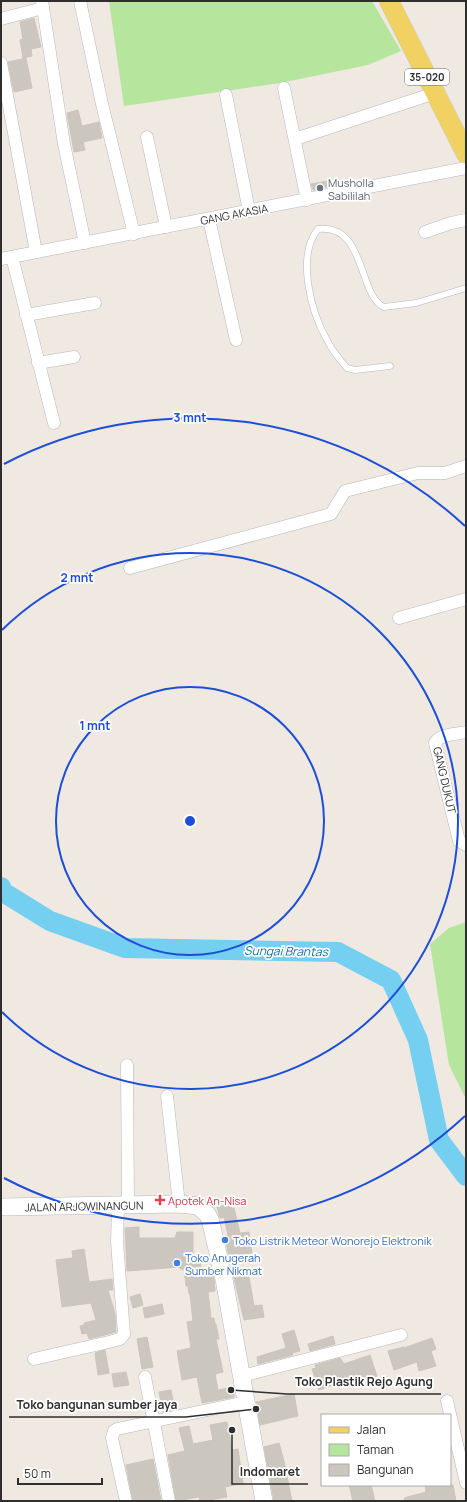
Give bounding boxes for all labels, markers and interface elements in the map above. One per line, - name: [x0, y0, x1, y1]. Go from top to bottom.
- road number: 35-020: [405, 69, 449, 85]
- place label: Musholla Sabililah: [328, 175, 374, 203]
- marker: Musholla Sabililah: [315, 183, 325, 193]
- street label: GANG AKASIA: [199, 200, 269, 228]
- text: 3 mnt: [174, 409, 206, 426]
- text: 2 mnt: [60, 569, 94, 586]
- text: 1 mnt: [79, 717, 111, 734]
- street label: GANG DUKUT: [430, 745, 460, 815]
- centre of rings: [183, 814, 197, 828]
- water label: Sungai Brantas: [244, 942, 330, 960]
- place label: Apotek An-Nisa: [168, 1193, 246, 1208]
- marker: Apotek An-Nisa: [155, 1195, 165, 1205]
- street label: JALAN ARJOWINANGUN: [25, 1197, 143, 1215]
- place label: Toko Listrik Meteor Wonorejo Elektronik: [233, 1233, 432, 1248]
- marker: Toko Listrik Meteor Wonorejo Elektronik: [220, 1235, 230, 1245]
- place label: Toko Anugerah Sumber Nikmat: [185, 1250, 262, 1278]
- marker: Toko Anugerah Sumber Nikmat: [172, 1258, 182, 1268]
- callout: Toko Plastik Rejo Agung: [287, 1370, 441, 1394]
- text: Toko Plastik Rejo Agung: [295, 1373, 433, 1390]
- callout: Toko bangunan sumber jaya: [9, 1393, 186, 1417]
- text: Toko bangunan sumber jaya: [17, 1396, 178, 1413]
- legend: [321, 1414, 451, 1486]
- text: Jalan: [357, 1421, 386, 1438]
- text: Taman: [357, 1441, 394, 1458]
- scale bar: [18, 1460, 102, 1486]
- callout: Indomaret: [232, 1460, 308, 1484]
- text: Bangunan: [357, 1461, 413, 1478]
- text: Indomaret: [240, 1463, 300, 1480]
- text: 50 m: [24, 1465, 51, 1482]

